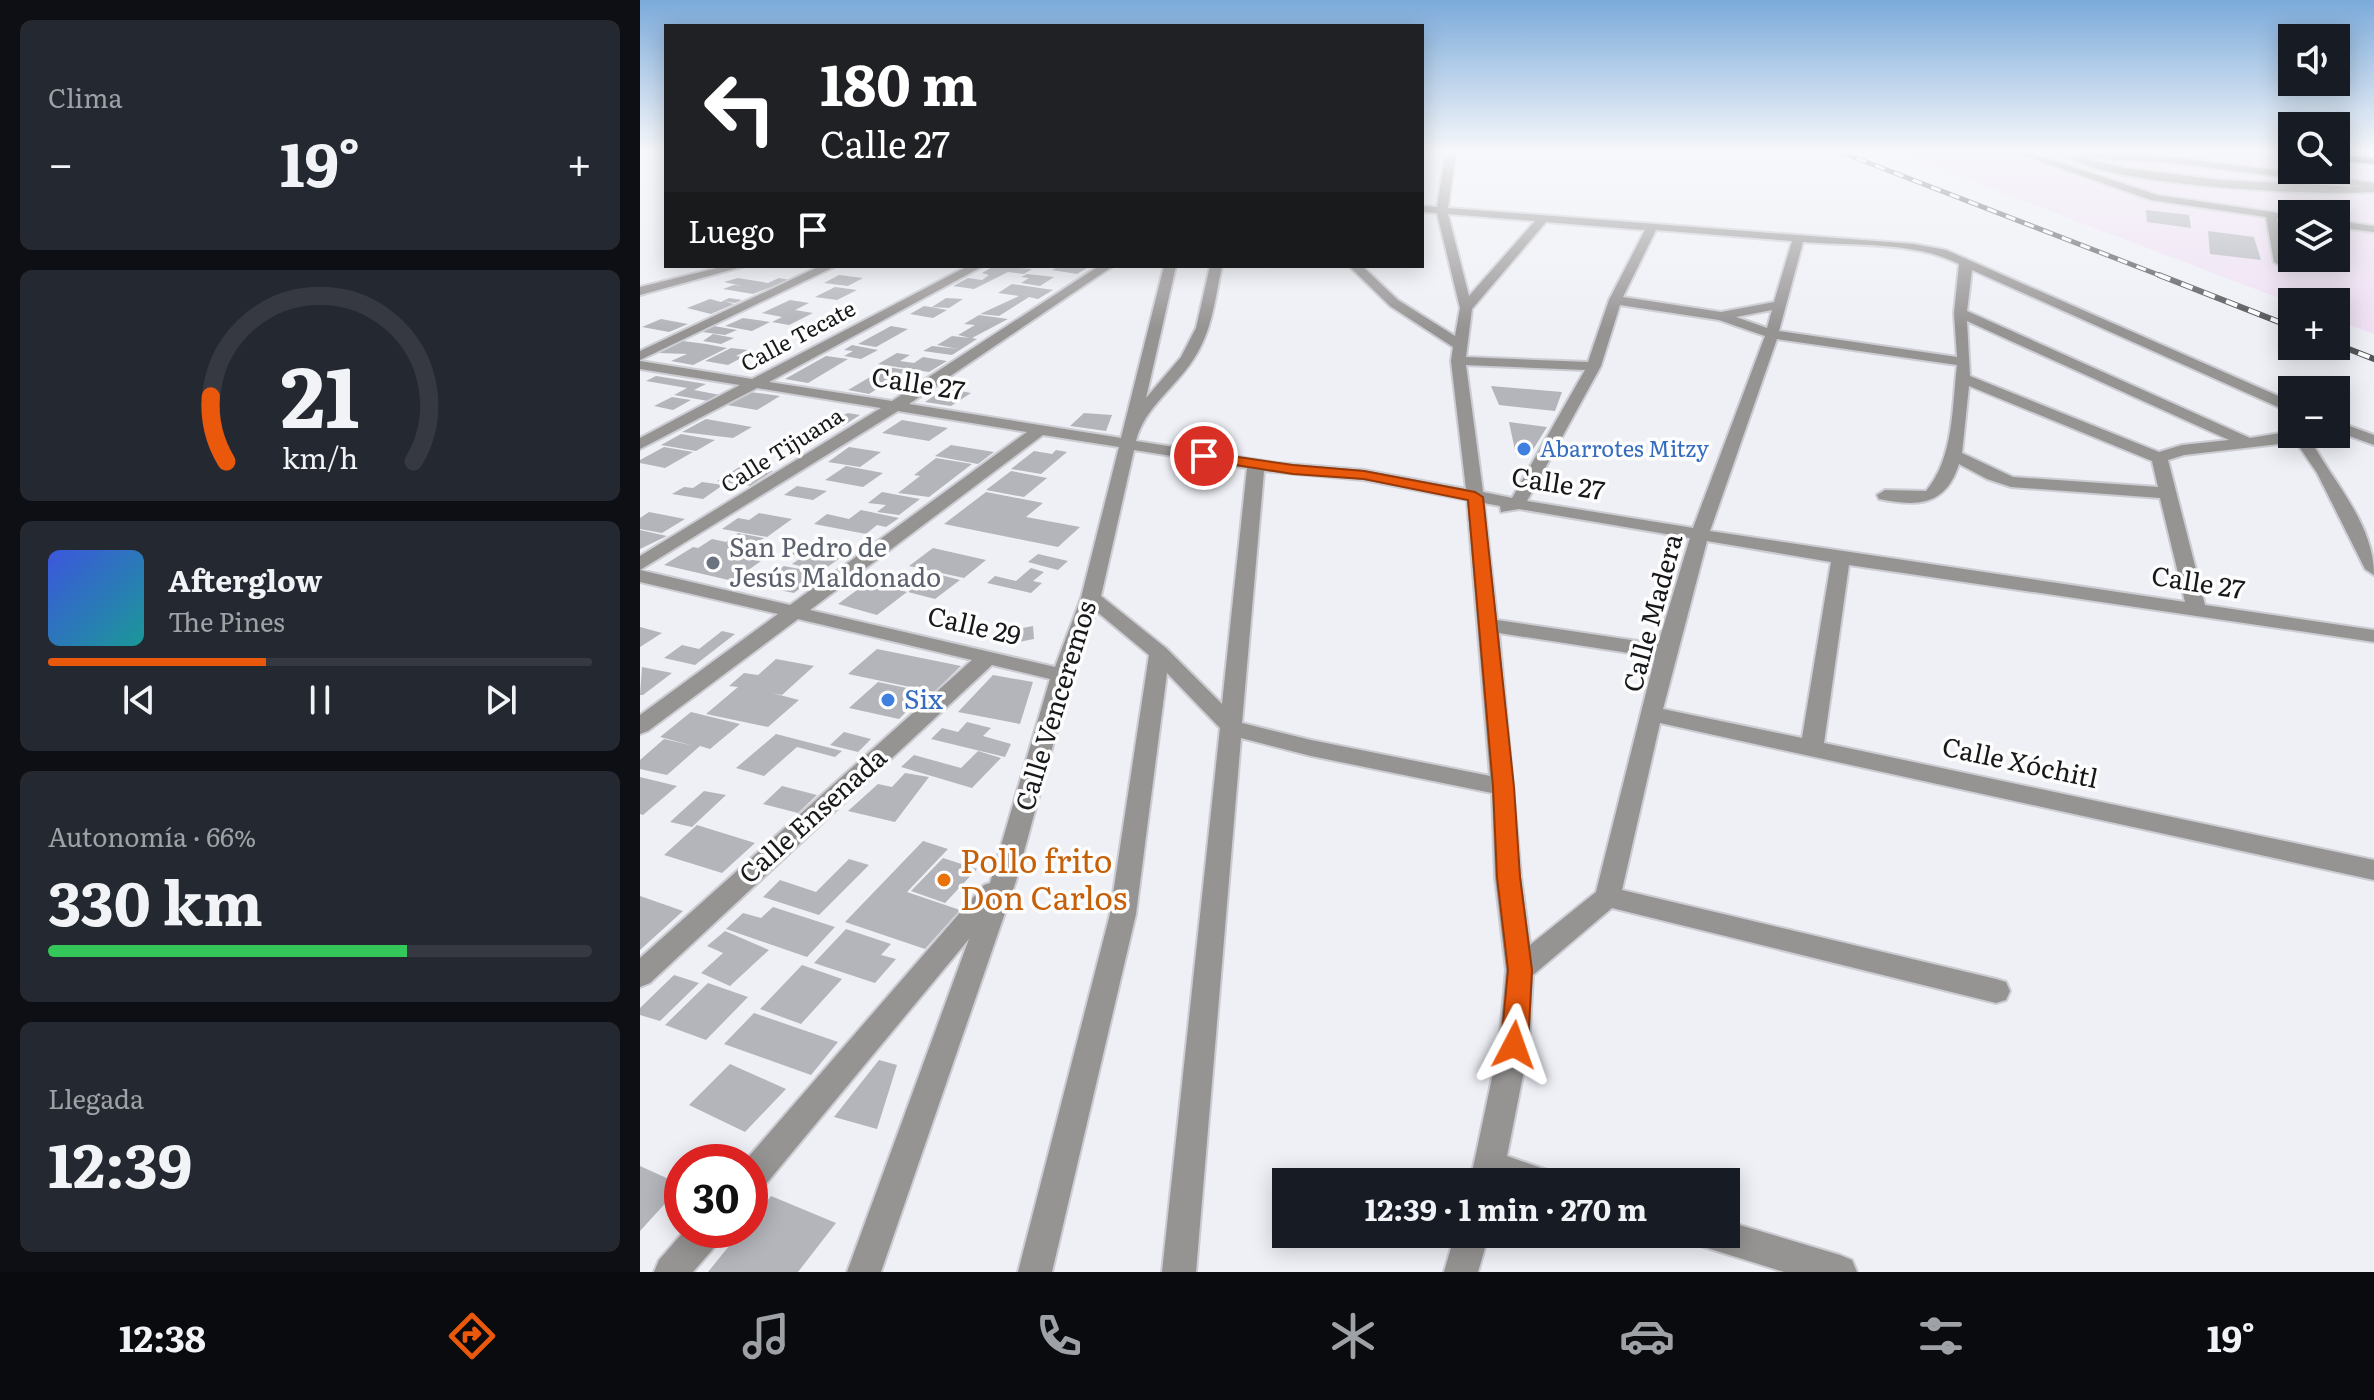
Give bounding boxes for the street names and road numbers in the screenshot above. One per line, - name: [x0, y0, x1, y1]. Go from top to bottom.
- street label: Calle Tecate: [734, 291, 861, 379]
- street label: Calle 27: [869, 355, 968, 408]
- street label: Calle Tijuana: [713, 398, 849, 500]
- street label: Calle 27: [1509, 455, 1608, 508]
- street label: Calle Madera: [1611, 529, 1690, 696]
- street label: Calle 27: [2149, 554, 2248, 607]
- street label: Calle 29: [924, 594, 1025, 653]
- street label: Calle Venceremos: [1003, 595, 1104, 815]
- street label: Calle Xóchitl: [1939, 725, 2102, 796]
- street label: Calle Ensenada: [729, 737, 894, 891]

